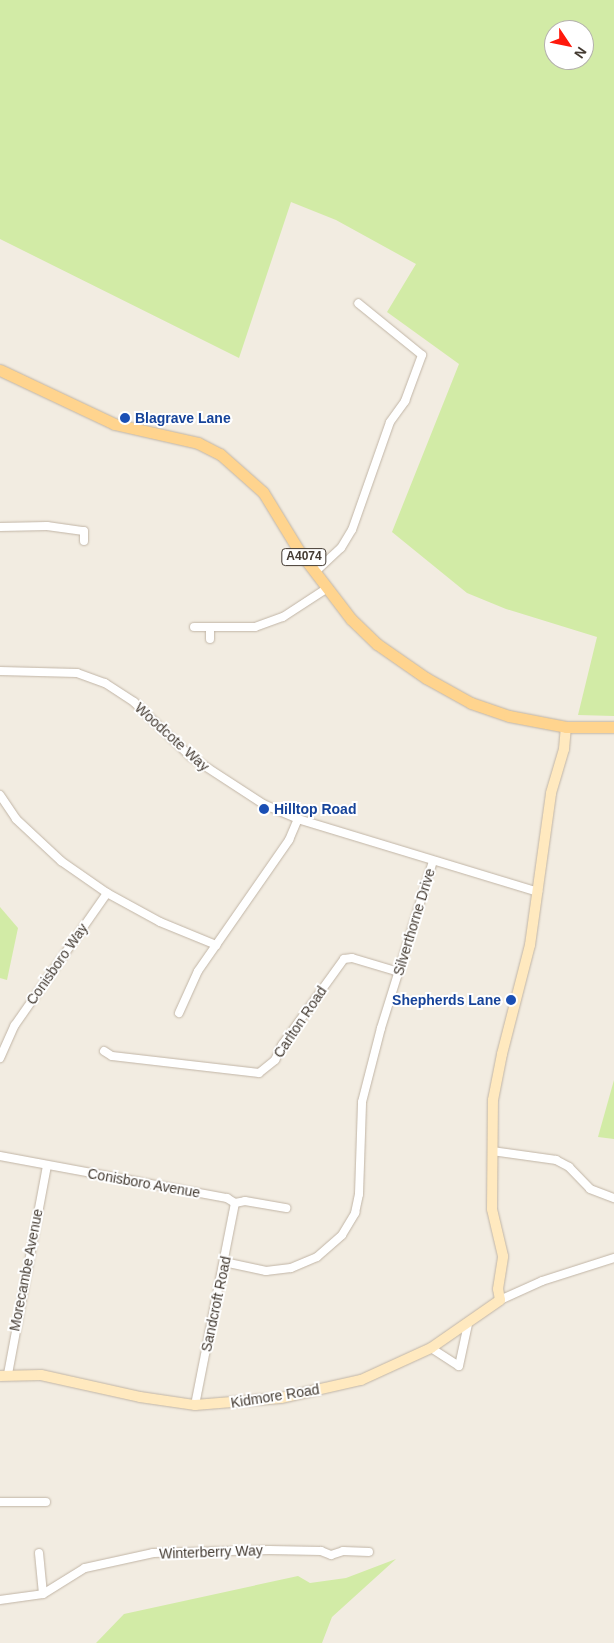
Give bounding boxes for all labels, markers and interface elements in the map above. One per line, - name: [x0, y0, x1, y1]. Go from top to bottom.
- north arrow: [544, 20, 594, 70]
- text: N: [571, 44, 590, 61]
- place label: Blagrave Lane: [135, 410, 231, 426]
- marker: Blagrave Lane: [119, 412, 131, 424]
- road number: A4074: [280, 548, 328, 566]
- street label: Woodcote Way: [131, 699, 213, 775]
- place label: Hilltop Road: [274, 801, 356, 817]
- marker: Hilltop Road: [258, 803, 270, 815]
- street label: Silverthorne Drive: [390, 866, 438, 978]
- street label: Conisboro Way: [23, 920, 91, 1008]
- street label: Carlton Road: [270, 983, 330, 1061]
- place label: Shepherds Lane: [392, 992, 501, 1008]
- marker: Shepherds Lane: [505, 994, 517, 1006]
- street label: Conisboro Avenue: [86, 1165, 202, 1201]
- street label: Morecambe Avenue: [6, 1207, 46, 1333]
- street label: Sandcroft Road: [198, 1255, 234, 1353]
- street label: Kidmore Road: [229, 1381, 321, 1411]
- street label: Winterberry Way: [159, 1542, 263, 1562]

